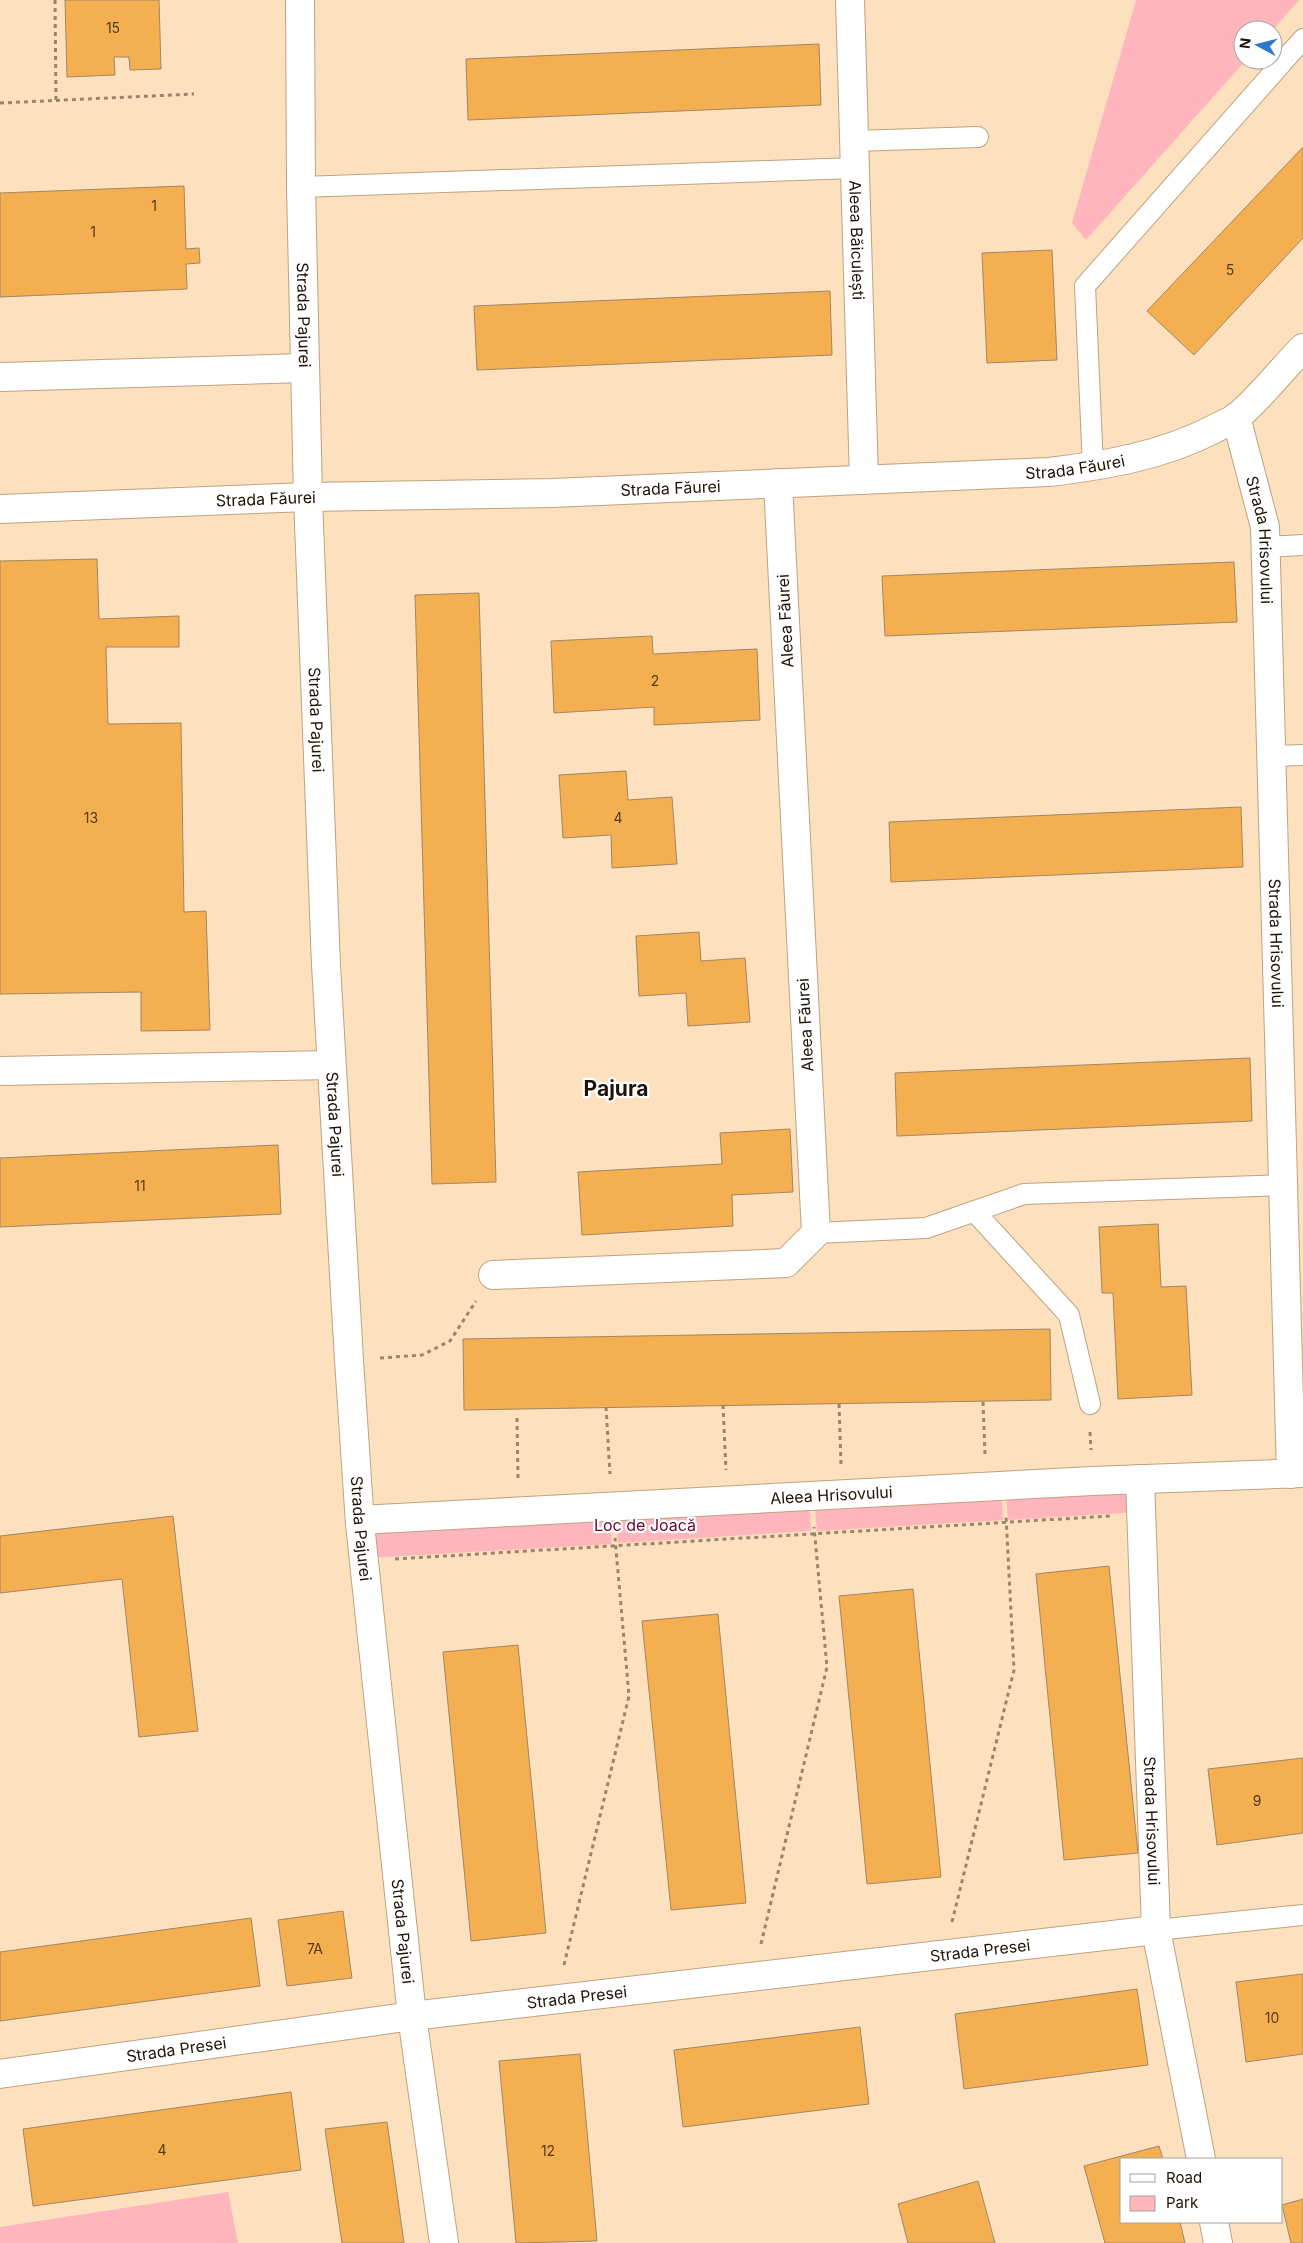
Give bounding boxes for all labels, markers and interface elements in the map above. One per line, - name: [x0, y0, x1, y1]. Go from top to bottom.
- house number: 15: [106, 19, 120, 36]
- north arrow: [1233, 20, 1283, 70]
- text: N: [1236, 37, 1254, 50]
- street label: Aleea Băiculești: [845, 180, 869, 300]
- house number: 1: [151, 197, 157, 214]
- house number: 1: [90, 223, 96, 240]
- house number: 5: [1226, 261, 1234, 278]
- street label: Strada Pajurei: [293, 262, 315, 368]
- street label: Strada Făurei: [1025, 450, 1127, 483]
- street label: Strada Hrisovului: [1242, 474, 1277, 604]
- street label: Strada Făurei: [620, 476, 721, 500]
- street label: Strada Făurei: [215, 487, 316, 511]
- street label: Aleea Făurei: [773, 574, 797, 668]
- street label: Strada Pajurei: [305, 667, 329, 773]
- house number: 2: [651, 672, 659, 689]
- house number: 13: [84, 809, 98, 826]
- house number: 4: [613, 809, 623, 826]
- street label: Strada Hrisovului: [1265, 878, 1288, 1008]
- street label: Aleea Făurei: [793, 978, 817, 1072]
- street label: Strada Pajurei: [322, 1071, 348, 1177]
- district label: Pajura: [584, 1076, 648, 1101]
- house number: 11: [134, 1177, 146, 1194]
- street label: Strada Pajurei: [347, 1475, 376, 1582]
- street label: Aleea Hrisovului: [770, 1482, 893, 1508]
- park label: Loc de Joacă: [594, 1515, 696, 1535]
- street label: Strada Hrisovului: [1140, 1756, 1164, 1886]
- house number: 9: [1253, 1792, 1261, 1809]
- street label: Strada Pajurei: [388, 1878, 419, 1985]
- street label: Strada Presei: [929, 1935, 1031, 1966]
- house number: 7A: [307, 1940, 323, 1957]
- street label: Strada Presei: [526, 1981, 628, 2013]
- house number: 10: [1265, 2009, 1279, 2026]
- street label: Strada Presei: [125, 2032, 228, 2066]
- house number: 4: [157, 2141, 167, 2158]
- house number: 12: [541, 2142, 555, 2159]
- legend: [1120, 2158, 1283, 2223]
- text: Road: [1166, 2168, 1202, 2187]
- text: Park: [1166, 2193, 1199, 2212]

